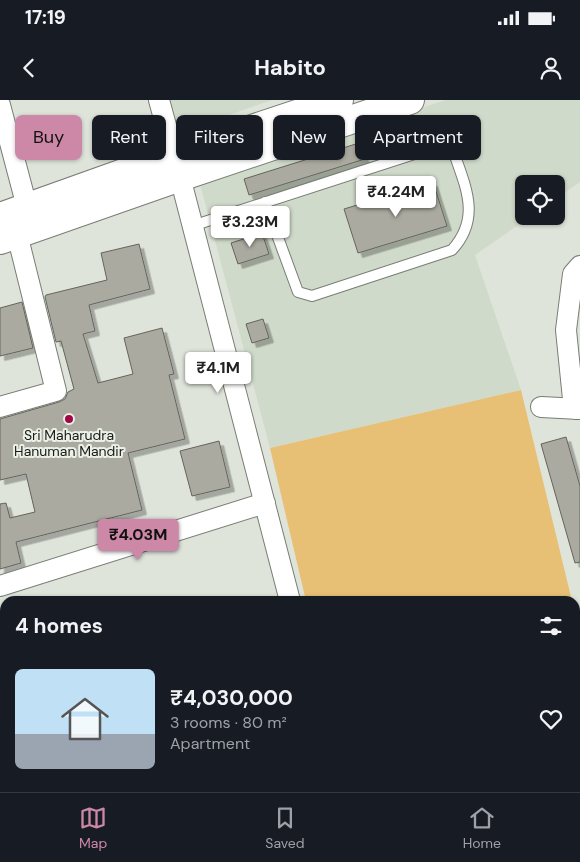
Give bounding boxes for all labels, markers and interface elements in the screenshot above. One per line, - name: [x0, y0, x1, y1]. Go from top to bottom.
- text: 17:19: [25, 5, 66, 30]
- text: Habito: [254, 53, 326, 82]
- icon: back: [15, 54, 43, 82]
- icon: person: [537, 54, 565, 82]
- chip: Buy: [15, 115, 82, 160]
- chip: Rent: [92, 115, 166, 160]
- chip: Filters: [176, 115, 263, 160]
- chip: New: [273, 115, 345, 160]
- chip: Apartment: [355, 115, 481, 160]
- map controls: [515, 175, 565, 225]
- button: locate: [515, 175, 565, 225]
- pin: ₹4.24M: [355, 176, 437, 218]
- text: ₹4.24M: [367, 181, 425, 202]
- pin: ₹3.23M: [209, 206, 291, 248]
- text: ₹3.23M: [222, 211, 278, 232]
- pin: ₹4.1M: [183, 352, 253, 394]
- text: ₹4.1M: [196, 357, 240, 378]
- marker: Sri Maharudra Hanuman Mandir: [63, 413, 75, 425]
- place label: Sri Maharudra Hanuman Mandir: [14, 426, 124, 460]
- pin: ₹4.03M: [97, 518, 179, 561]
- text: ₹4.03M: [109, 524, 167, 545]
- text: 4 homes: [15, 612, 103, 640]
- icon: filters: [537, 612, 565, 640]
- text: ₹4,030,000: [170, 684, 293, 712]
- icon: home: [55, 689, 115, 749]
- icon: heart: [537, 705, 565, 733]
- text: 3 rooms · 80 m²: [170, 712, 287, 733]
- text: Apartment: [170, 733, 250, 754]
- tab: Map: [79, 804, 107, 852]
- tab: Saved: [265, 804, 305, 852]
- tab: Home: [463, 804, 501, 852]

